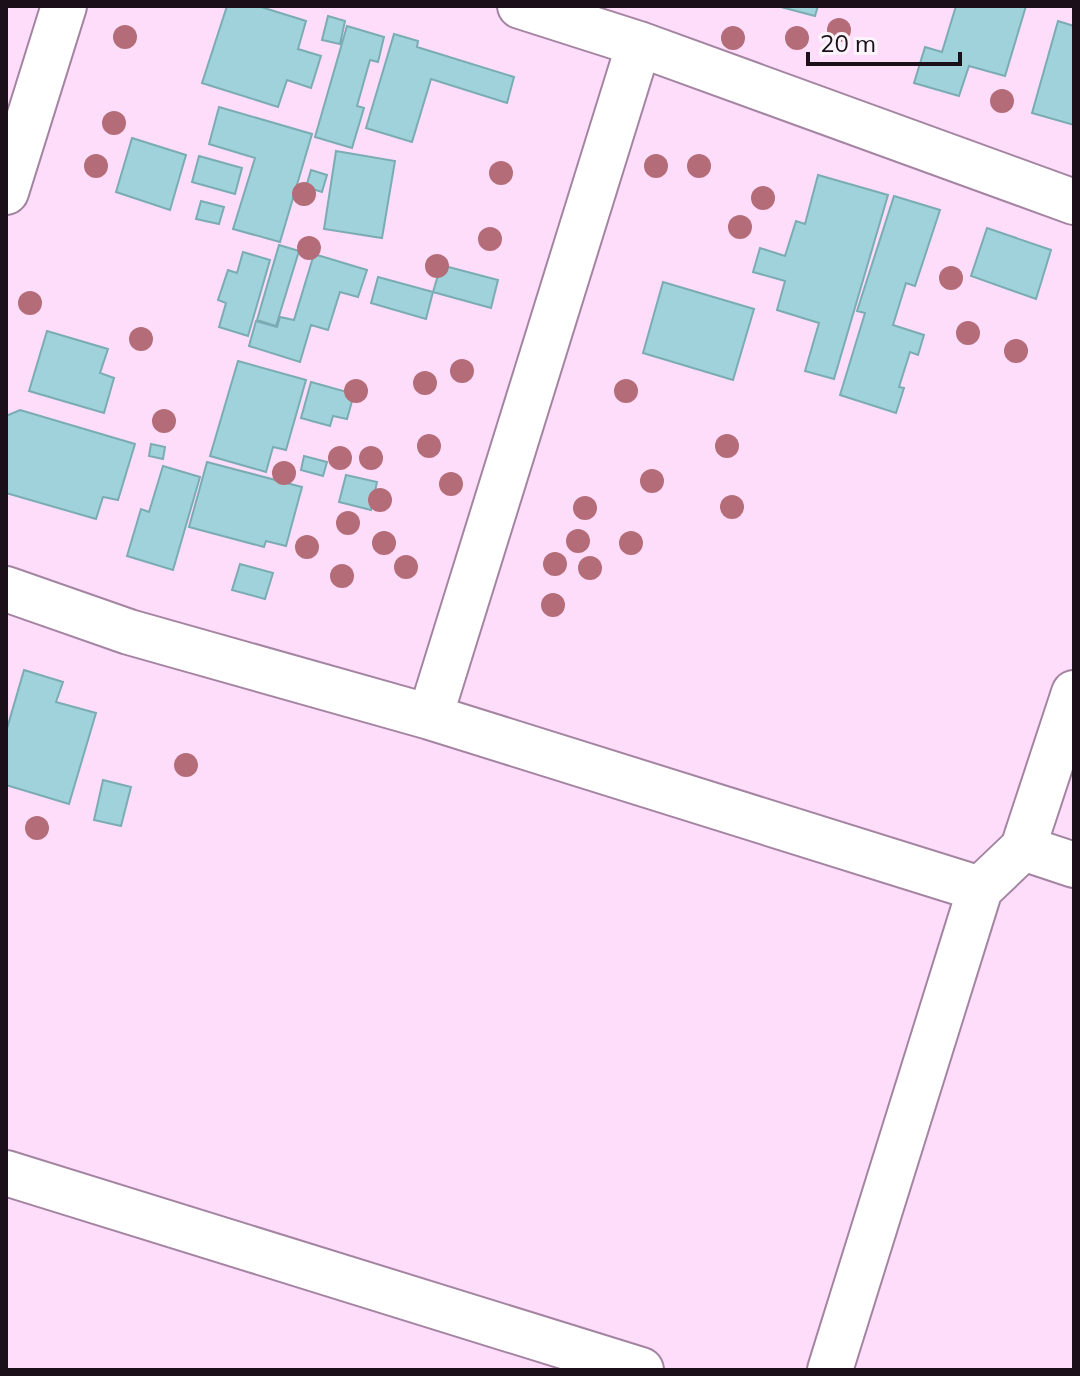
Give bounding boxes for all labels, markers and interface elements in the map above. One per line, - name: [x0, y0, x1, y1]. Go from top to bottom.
- scale bar: [808, 16, 960, 66]
- text: 20 m: [820, 28, 876, 58]

